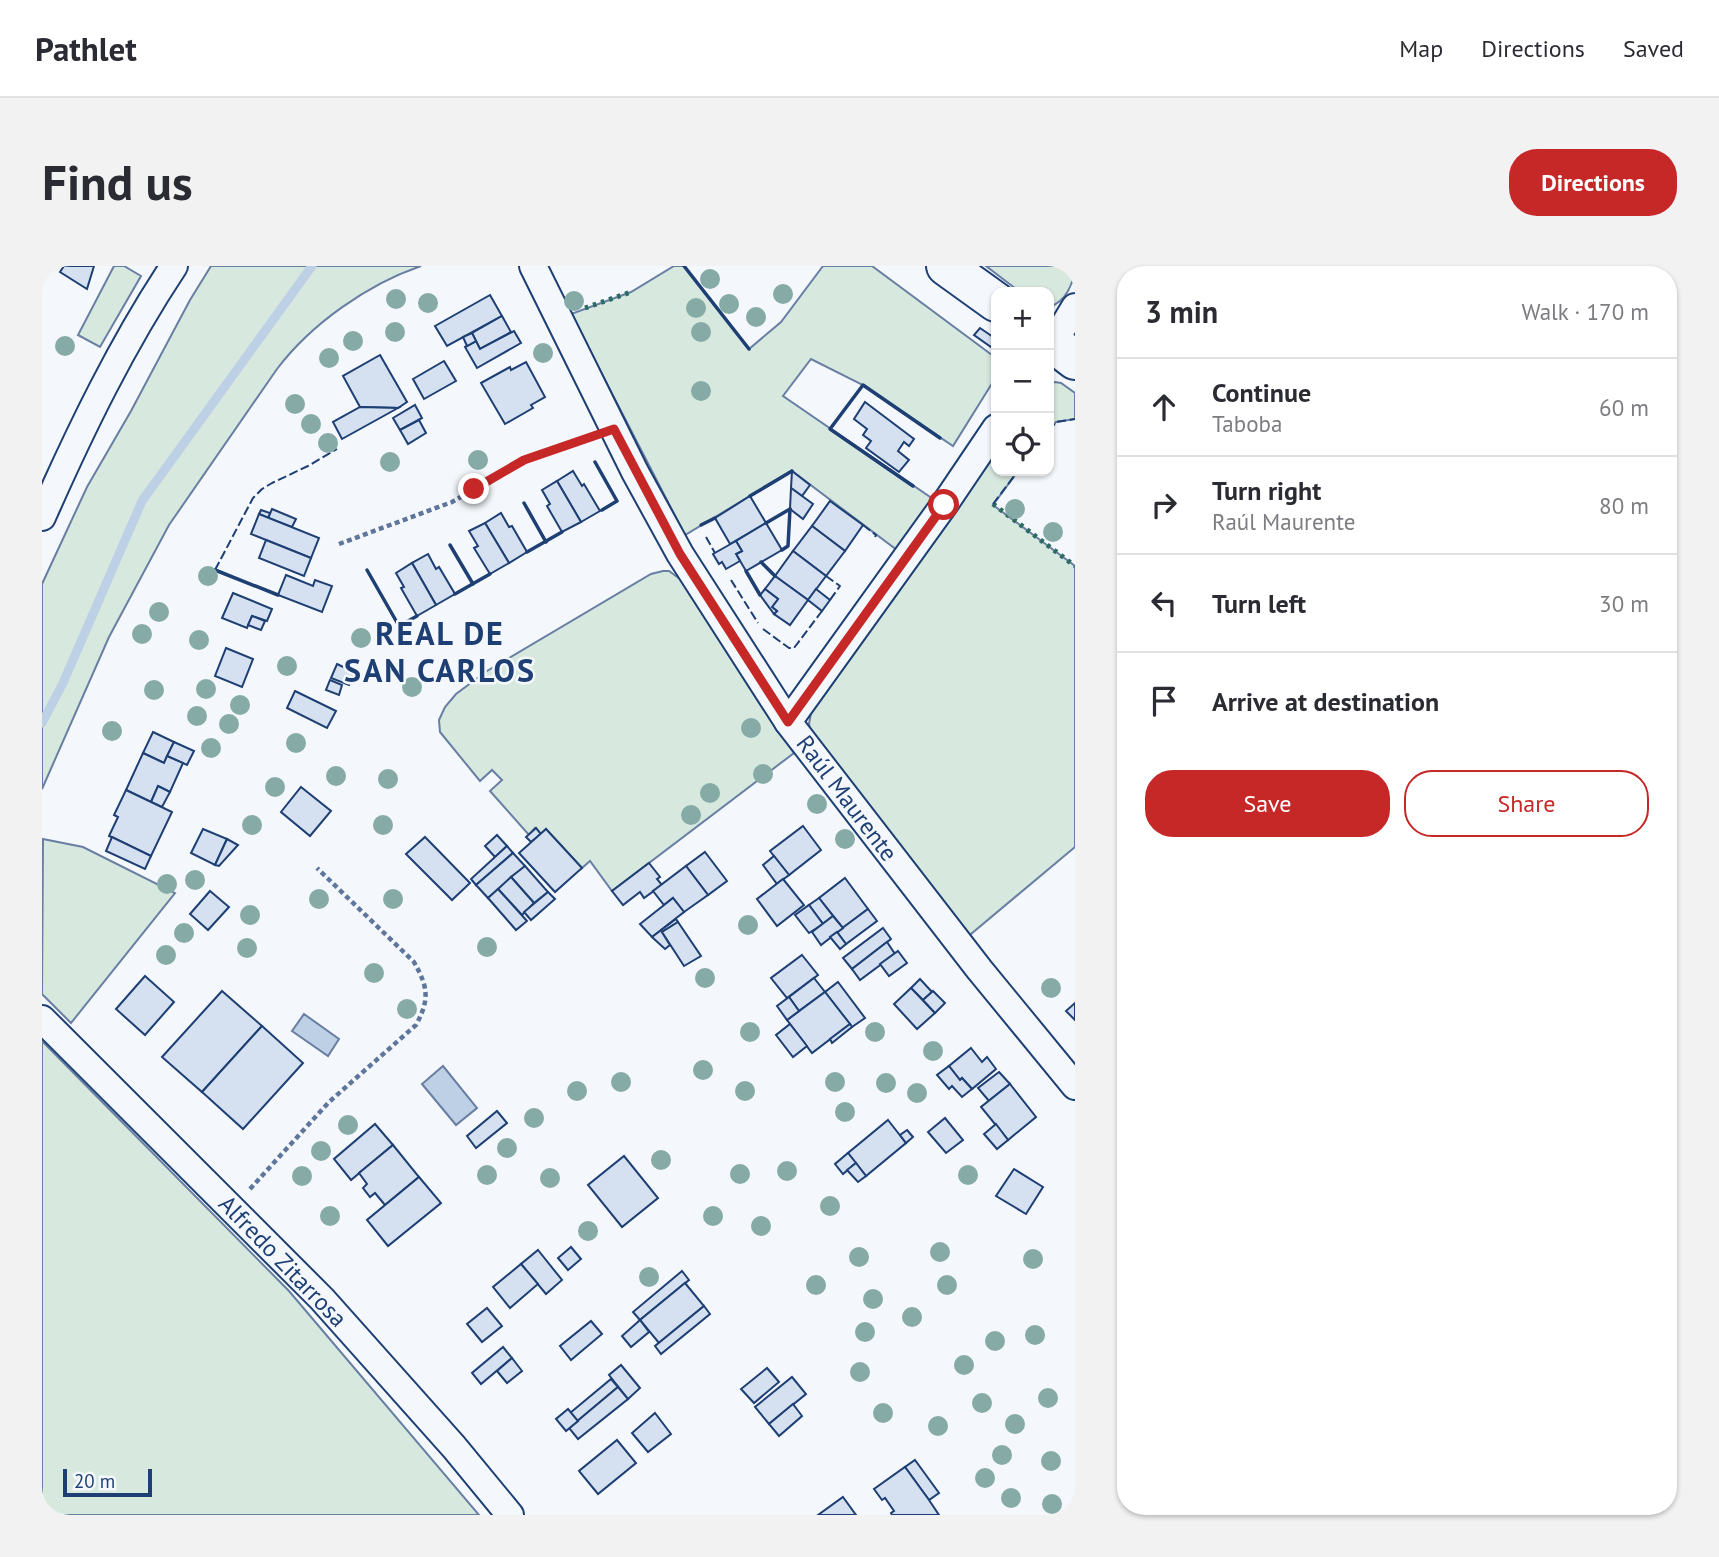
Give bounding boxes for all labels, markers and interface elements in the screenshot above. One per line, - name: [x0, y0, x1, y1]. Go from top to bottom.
- text: Pathlet: [35, 27, 137, 70]
- text: Map: [1399, 33, 1443, 64]
- text: Directions: [1481, 33, 1585, 64]
- text: Saved: [1623, 33, 1684, 64]
- button: Directions: [1509, 149, 1677, 216]
- text: Find us: [42, 150, 193, 214]
- map controls: [991, 287, 1054, 476]
- button: +: [991, 287, 1054, 350]
- text: 3 min: [1145, 292, 1218, 331]
- text: Walk · 170 m: [1522, 297, 1649, 326]
- button: −: [991, 350, 1054, 413]
- text: Continue: [1212, 376, 1311, 409]
- icon: ahead: [1145, 388, 1183, 426]
- text: 60 m: [1599, 393, 1649, 422]
- text: Taboba: [1212, 409, 1282, 438]
- button: locate: [991, 413, 1054, 476]
- route end: [458, 473, 489, 504]
- text: Turn right: [1212, 474, 1321, 507]
- icon: right: [1145, 486, 1183, 524]
- route start: [928, 489, 959, 520]
- text: 80 m: [1599, 491, 1649, 520]
- text: Raúl Maurente: [1212, 507, 1355, 536]
- icon: left: [1145, 584, 1183, 622]
- text: Turn left: [1212, 587, 1306, 620]
- text: 30 m: [1599, 589, 1649, 618]
- district label: REAL DE SAN CARLOS: [344, 612, 536, 691]
- icon: arrive: [1145, 682, 1183, 720]
- text: Arrive at destination: [1212, 685, 1439, 718]
- street label: Raúl Maurente: [790, 729, 904, 867]
- button: Save: [1145, 770, 1390, 837]
- button: Share: [1404, 770, 1649, 837]
- street label: Alfredo Zitarrosa: [212, 1189, 354, 1333]
- scale bar: [63, 1466, 152, 1498]
- text: 20 m: [74, 1469, 115, 1493]

